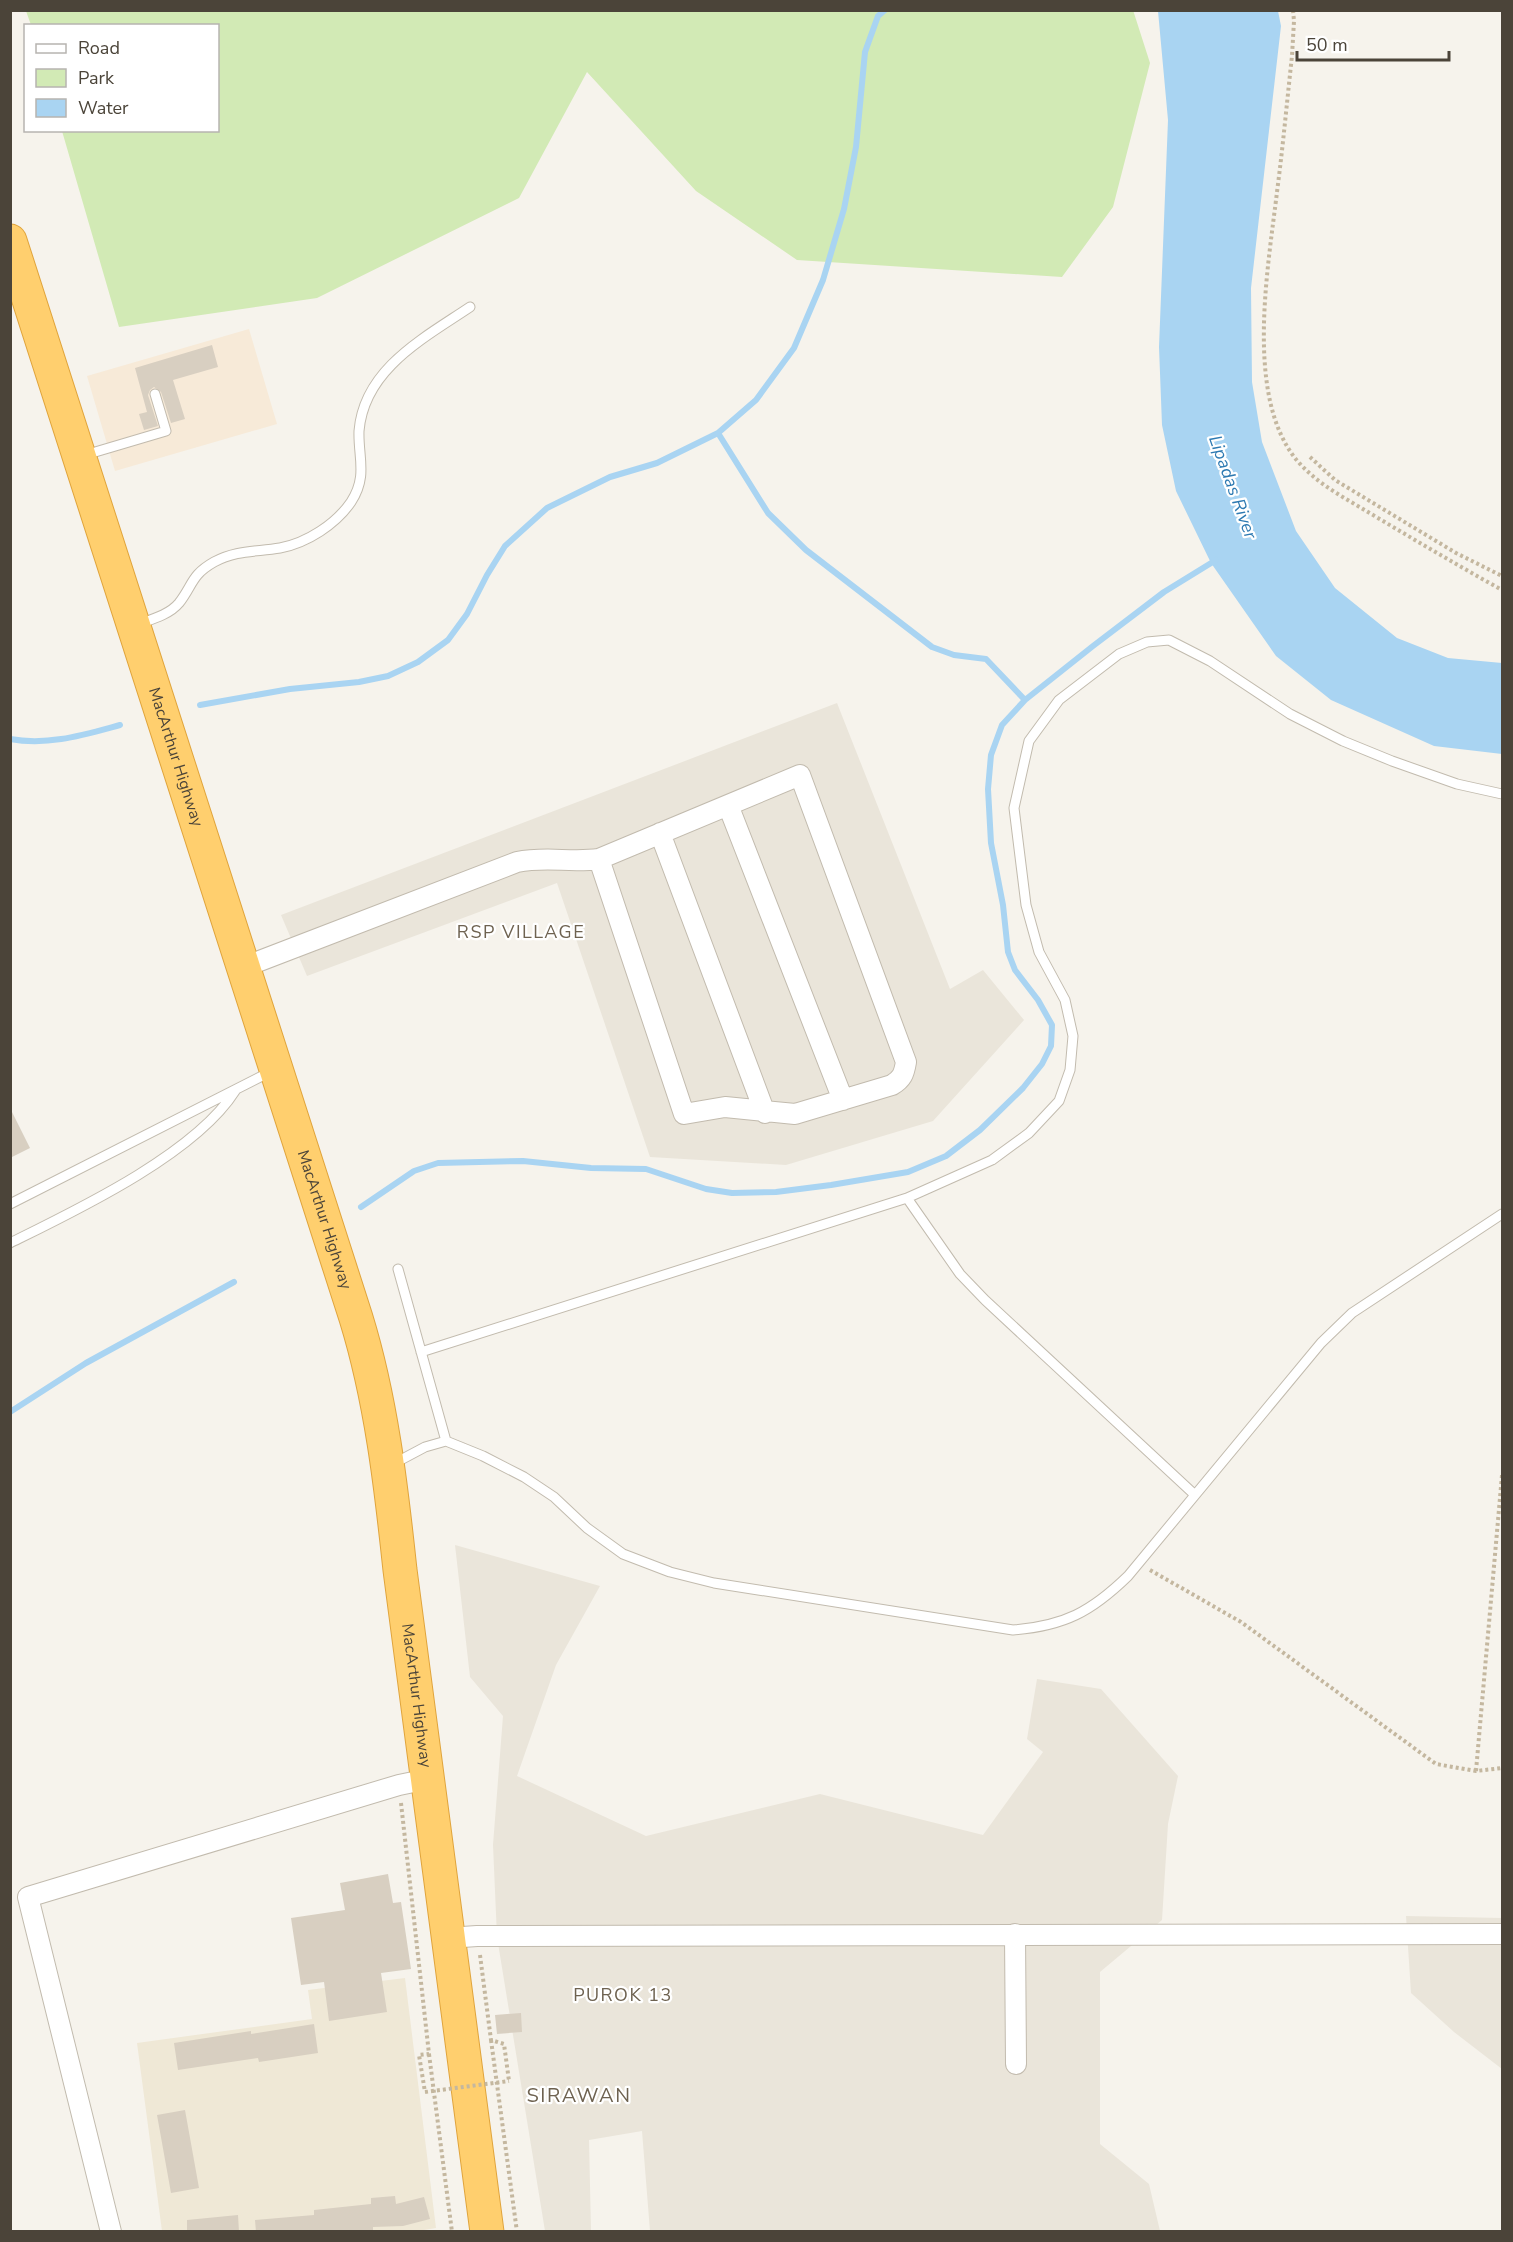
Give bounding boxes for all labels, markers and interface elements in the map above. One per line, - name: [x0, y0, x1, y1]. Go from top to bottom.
- legend: [24, 24, 219, 132]
- scale bar: [1297, 24, 1448, 62]
- text: 50 m: [1306, 33, 1348, 57]
- text: Road: [78, 36, 120, 60]
- text: Park: [78, 66, 115, 90]
- text: Water: [78, 96, 129, 120]
- water label: Lipadas River: [1203, 432, 1263, 543]
- street label: MacArthur Highway: [143, 685, 209, 830]
- district label: RSP VILLAGE: [457, 920, 585, 944]
- street label: MacArthur Highway: [292, 1147, 357, 1293]
- street label: MacArthur Highway: [396, 1622, 437, 1770]
- district label: PUROK 13: [573, 1983, 673, 2007]
- district label: SIRAWAN: [527, 2082, 631, 2109]

